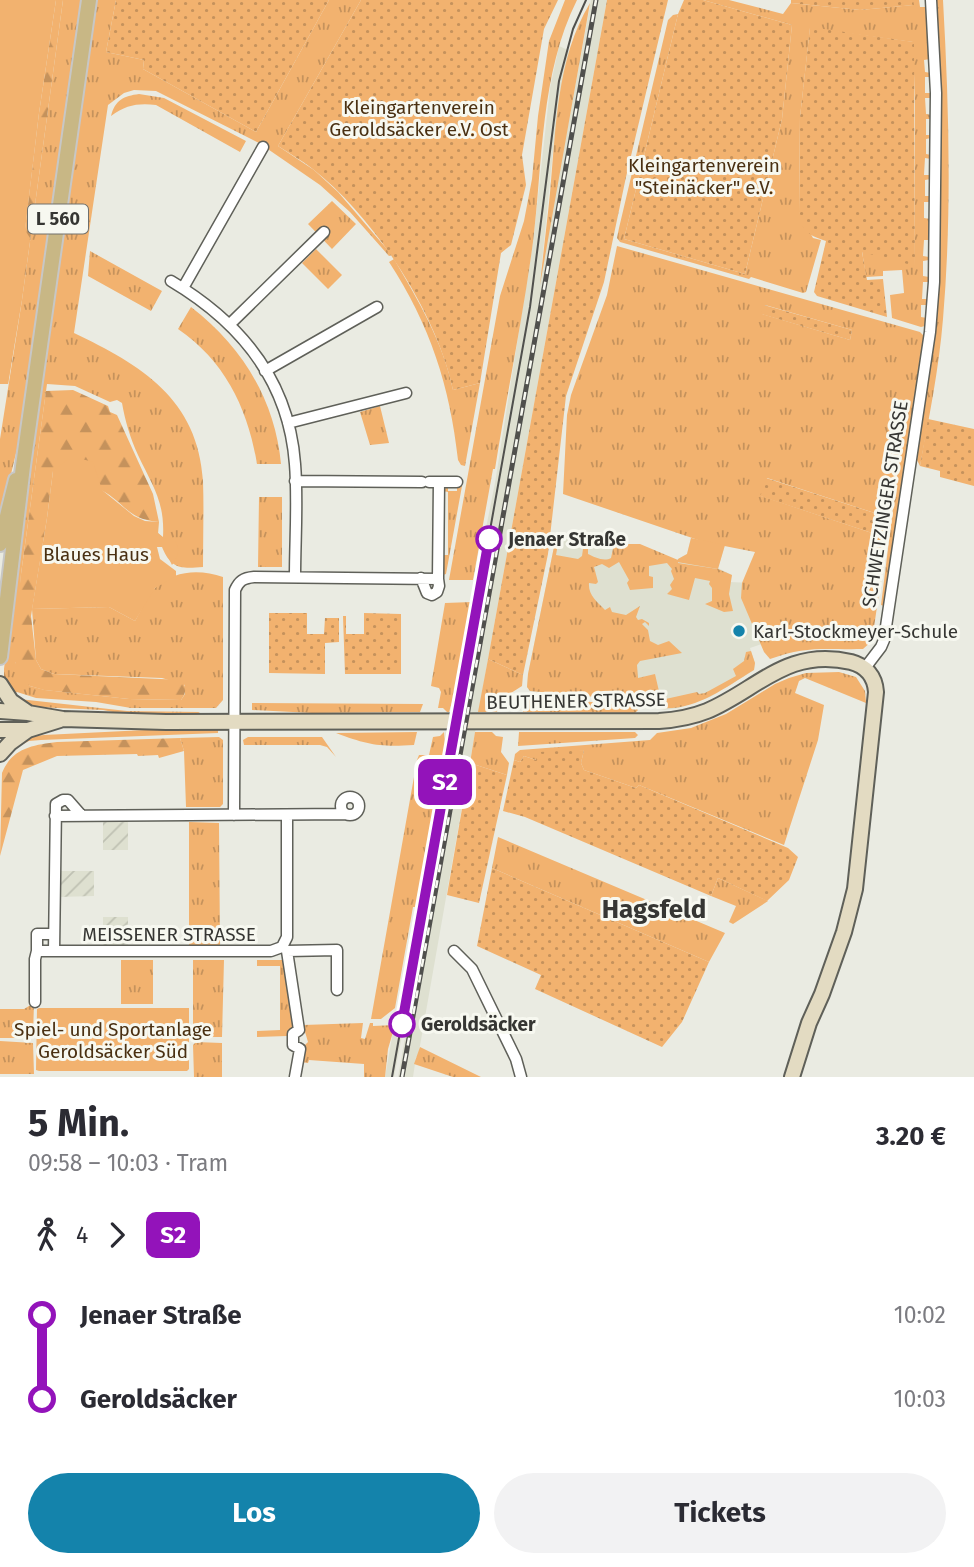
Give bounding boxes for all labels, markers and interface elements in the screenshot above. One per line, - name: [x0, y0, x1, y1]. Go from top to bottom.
- park label: Kleingartenverein Geroldsäcker e.V. Ost: [329, 96, 509, 141]
- park label: Kleingartenverein "Steinäcker" e.V.: [628, 154, 780, 199]
- road number: L 560: [28, 204, 88, 233]
- street label: SCHWETZINGER STRASSE: [857, 399, 913, 609]
- marker: Jenaer Straße: [476, 526, 502, 552]
- place label: Jenaer Straße: [507, 528, 626, 551]
- park label: Blaues Haus: [43, 543, 149, 566]
- place label: Karl-Stockmeyer-Schule: [753, 620, 958, 643]
- marker: Karl-Stockmeyer-Schule: [731, 623, 747, 639]
- street label: BEUTHENER STRASSE: [486, 688, 666, 714]
- line badge: S2: [414, 759, 476, 805]
- text: S2: [432, 768, 458, 796]
- district label: Hagsfeld: [602, 894, 706, 925]
- street label: MEISSENER STRASSE: [82, 923, 256, 946]
- marker: Geroldsäcker: [389, 1011, 415, 1037]
- place label: Geroldsäcker: [421, 1013, 536, 1036]
- park label: Spiel- und Sportanlage Geroldsäcker Süd: [14, 1018, 212, 1063]
- text: 5 Min.: [28, 1100, 129, 1146]
- text: 3.20 €: [876, 1121, 946, 1152]
- text: 09:58 – 10:03 · Tram: [28, 1149, 228, 1177]
- icon: walk: [28, 1216, 66, 1254]
- icon: forward: [98, 1216, 136, 1254]
- text: 4: [76, 1221, 88, 1249]
- text: S2: [160, 1221, 186, 1249]
- text: Jenaer Straße: [80, 1300, 242, 1331]
- text: 10:02: [894, 1301, 946, 1329]
- text: Geroldsäcker: [80, 1384, 237, 1415]
- text: 10:03: [894, 1385, 946, 1413]
- button: Los: [28, 1473, 480, 1553]
- button: Tickets: [494, 1473, 946, 1553]

